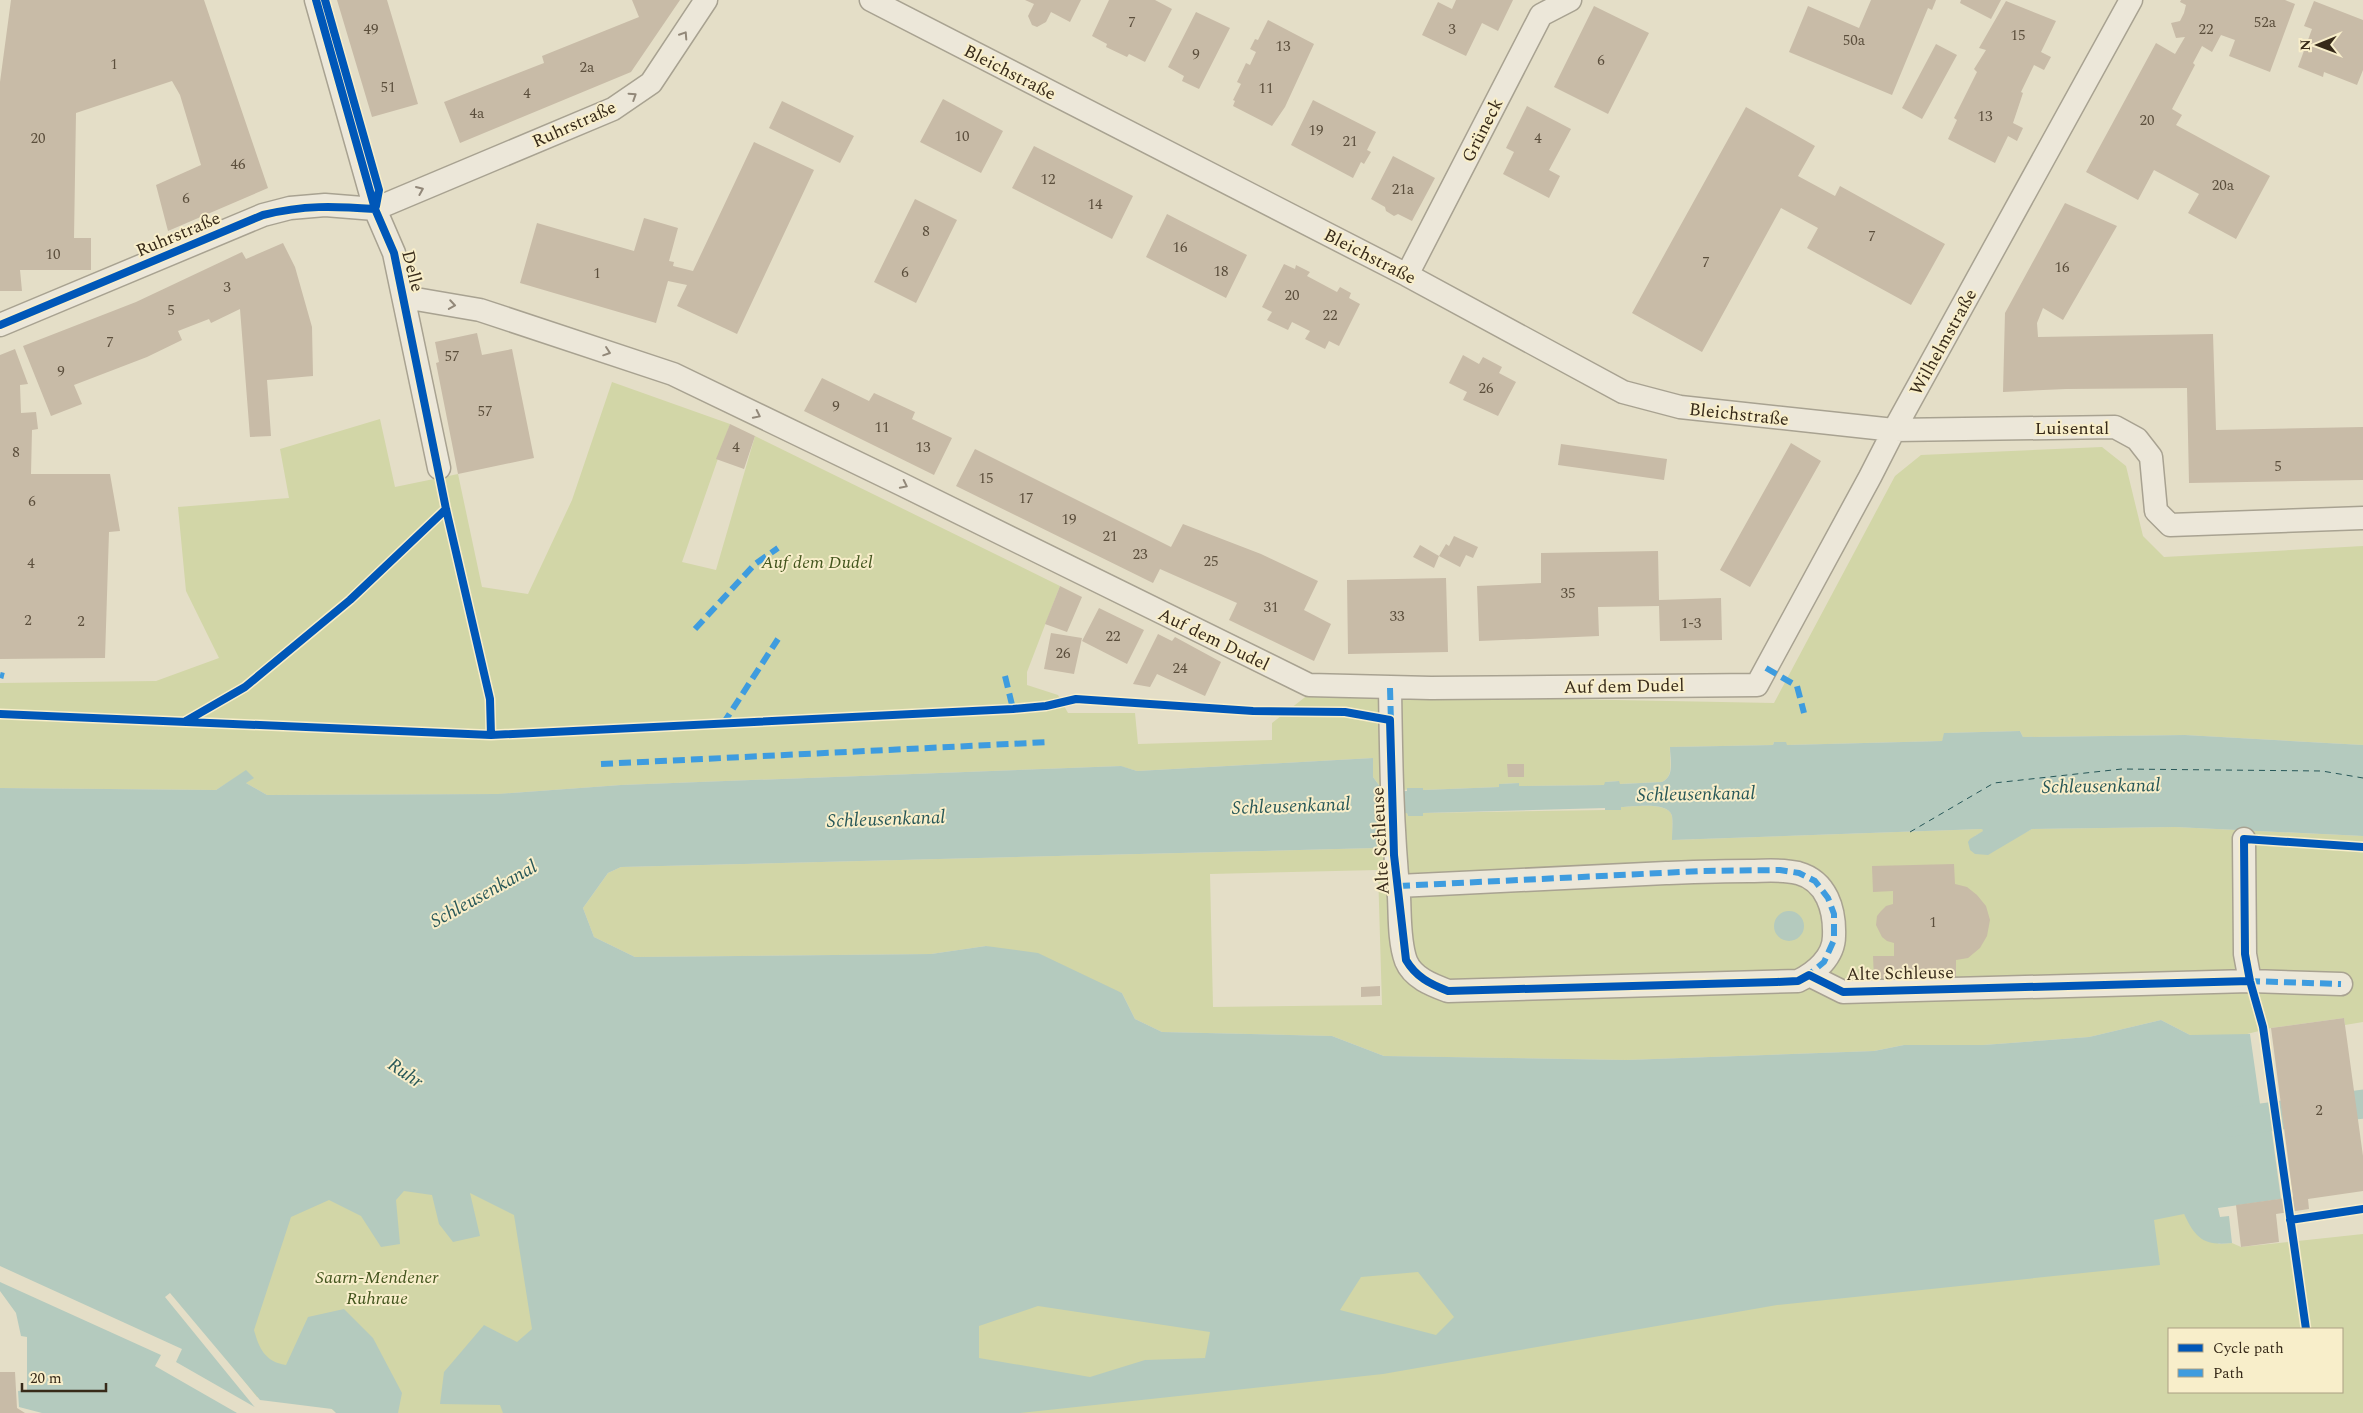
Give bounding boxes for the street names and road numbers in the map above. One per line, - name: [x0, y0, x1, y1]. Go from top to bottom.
- street label: Bleichstraße: [959, 38, 1061, 107]
- street label: Grüneck: [1455, 93, 1510, 167]
- street label: Ruhrstraße: [528, 94, 621, 155]
- street label: Ruhrstraße: [132, 205, 225, 264]
- street label: Bleichstraße: [1319, 222, 1421, 291]
- street label: Delle: [394, 247, 431, 295]
- street label: Wilhelmstraße: [1903, 284, 1984, 400]
- street label: Bleichstraße: [1688, 396, 1790, 433]
- street label: Luisental: [2035, 415, 2109, 442]
- street label: Auf dem Dudel: [1154, 601, 1274, 678]
- street label: Auf dem Dudel: [1563, 672, 1685, 701]
- street label: Alte Schleuse: [1364, 786, 1397, 896]
- street label: Alte Schleuse: [1846, 959, 1954, 988]

